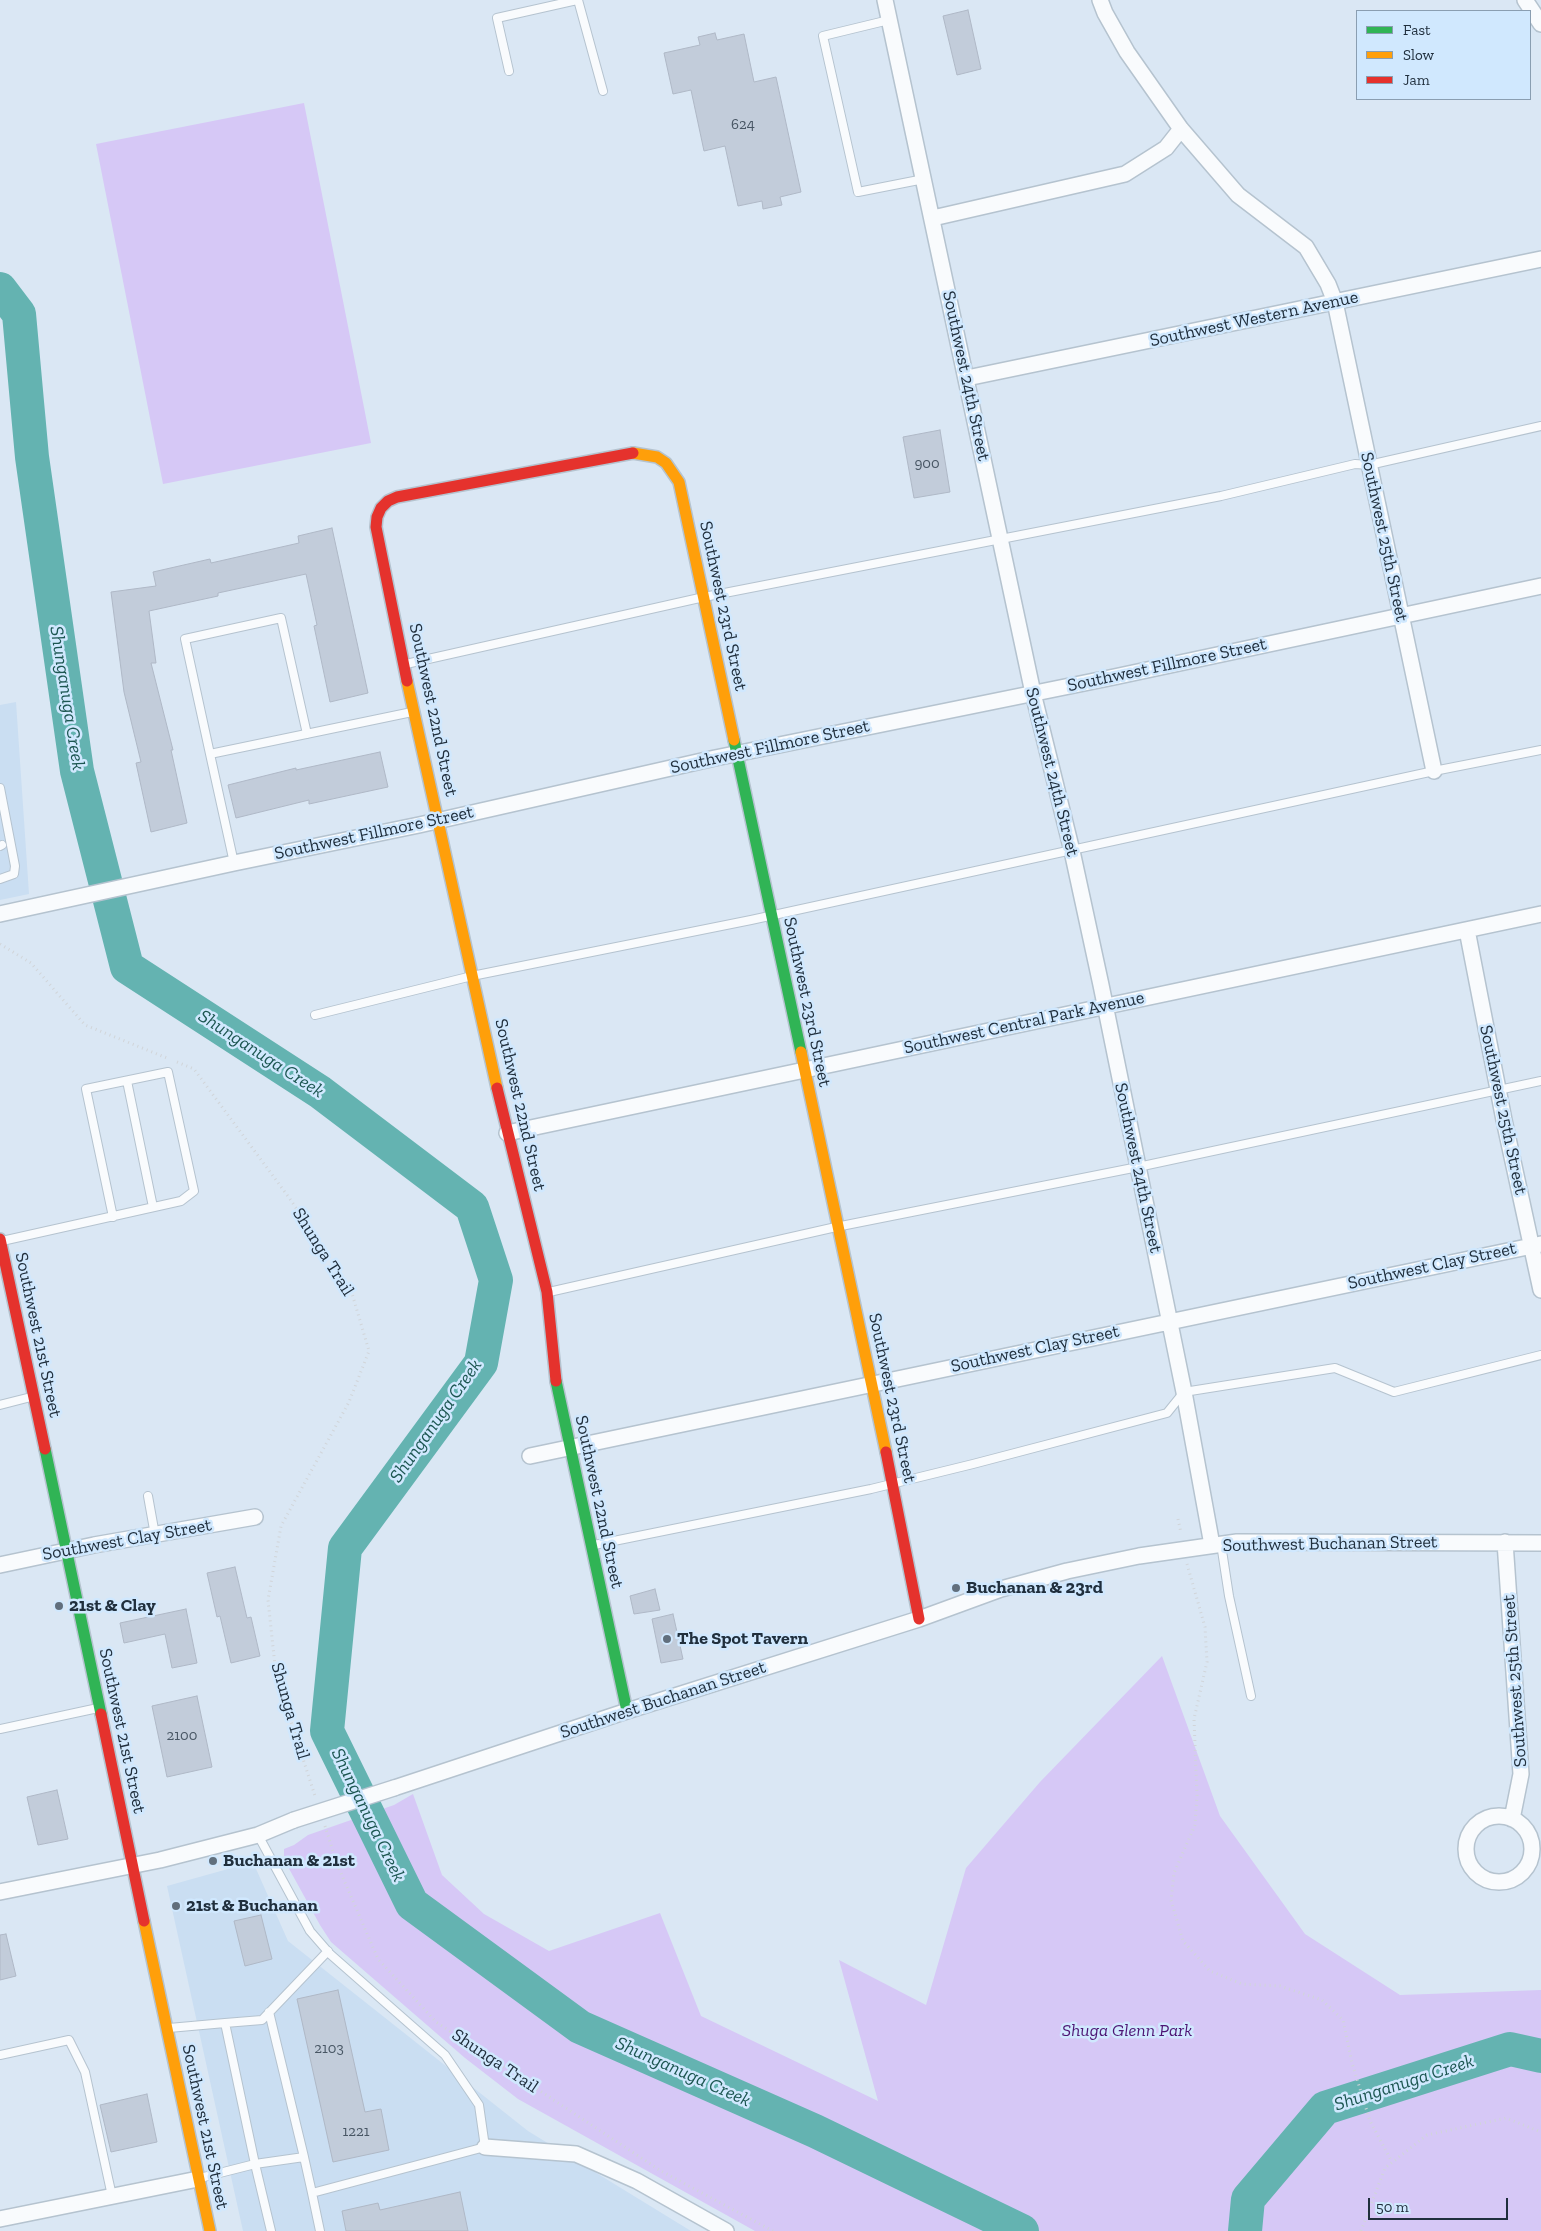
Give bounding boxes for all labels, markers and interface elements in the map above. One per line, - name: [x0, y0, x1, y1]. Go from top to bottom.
- legend: [1356, 10, 1531, 100]
- text: Fast: [1403, 21, 1431, 39]
- text: Slow: [1403, 46, 1434, 64]
- text: Jam: [1403, 71, 1430, 89]
- house number: 624: [731, 116, 755, 134]
- street label: Southwest Western Avenue: [1148, 286, 1360, 352]
- street label: Southwest 24th Street: [937, 289, 995, 463]
- street label: Southwest 25th Street: [1355, 450, 1413, 624]
- house number: 900: [914, 455, 940, 473]
- street label: Southwest 23rd Street: [694, 519, 752, 693]
- street label: Southwest 22nd Street: [404, 622, 462, 798]
- water label: Shunganuga Creek: [44, 624, 90, 772]
- street label: Southwest Fillmore Street: [1065, 633, 1269, 697]
- street label: Southwest 24th Street: [1021, 685, 1083, 859]
- street label: Southwest Fillmore Street: [668, 715, 872, 779]
- street label: Southwest Fillmore Street: [272, 801, 476, 865]
- street label: Southwest 23rd Street: [778, 915, 836, 1089]
- street label: Southwest Central Park Avenue: [902, 987, 1146, 1059]
- water label: Shunganuga Creek: [194, 1005, 328, 1103]
- street label: Southwest 22nd Street: [490, 1017, 550, 1193]
- street label: Southwest 25th Street: [1474, 1023, 1532, 1197]
- street label: Southwest 24th Street: [1109, 1081, 1167, 1255]
- street label: Shunga Trail: [287, 1204, 359, 1300]
- street label: Southwest Clay Street: [1346, 1238, 1518, 1294]
- street label: Southwest 21st Street: [10, 1250, 66, 1420]
- street label: Southwest 23rd Street: [863, 1311, 921, 1485]
- street label: Southwest Clay Street: [949, 1321, 1121, 1377]
- water label: Shunganuga Creek: [385, 1355, 487, 1487]
- street label: Southwest 22nd Street: [570, 1414, 628, 1590]
- street label: Southwest Clay Street: [41, 1514, 213, 1566]
- street label: Southwest Buchanan Street: [1222, 1531, 1438, 1557]
- place label: Buchanan & 23rd: [966, 1577, 1103, 1599]
- marker: Buchanan & 23rd: [950, 1582, 962, 1594]
- street label: Southwest 25th Street: [1498, 1594, 1532, 1768]
- place label: 21st & Clay: [69, 1595, 156, 1617]
- marker: 21st & Clay: [53, 1600, 65, 1612]
- place label: The Spot Tavern: [677, 1628, 808, 1650]
- marker: The Spot Tavern: [661, 1633, 673, 1645]
- street label: Southwest 21st Street: [94, 1646, 150, 1816]
- street label: Southwest Buchanan Street: [557, 1657, 769, 1743]
- street label: Shunga Trail: [266, 1660, 314, 1762]
- house number: 2100: [167, 1727, 197, 1745]
- water label: Shunganuga Creek: [326, 1745, 410, 1885]
- place label: Buchanan & 21st: [223, 1850, 355, 1872]
- marker: Buchanan & 21st: [207, 1855, 219, 1867]
- place label: 21st & Buchanan: [186, 1895, 318, 1917]
- marker: 21st & Buchanan: [170, 1900, 182, 1912]
- park label: Shuga Glenn Park: [1062, 2020, 1192, 2042]
- street label: Shunga Trail: [448, 2024, 542, 2098]
- water label: Shunganuga Creek: [612, 2032, 754, 2112]
- house number: 2103: [314, 2040, 344, 2058]
- street label: Southwest 21st Street: [177, 2042, 233, 2212]
- water label: Shunganuga Creek: [1331, 2050, 1477, 2116]
- house number: 1221: [343, 2123, 369, 2141]
- scale bar: [1371, 2188, 1511, 2220]
- text: 50 m: [1376, 2198, 1409, 2216]

